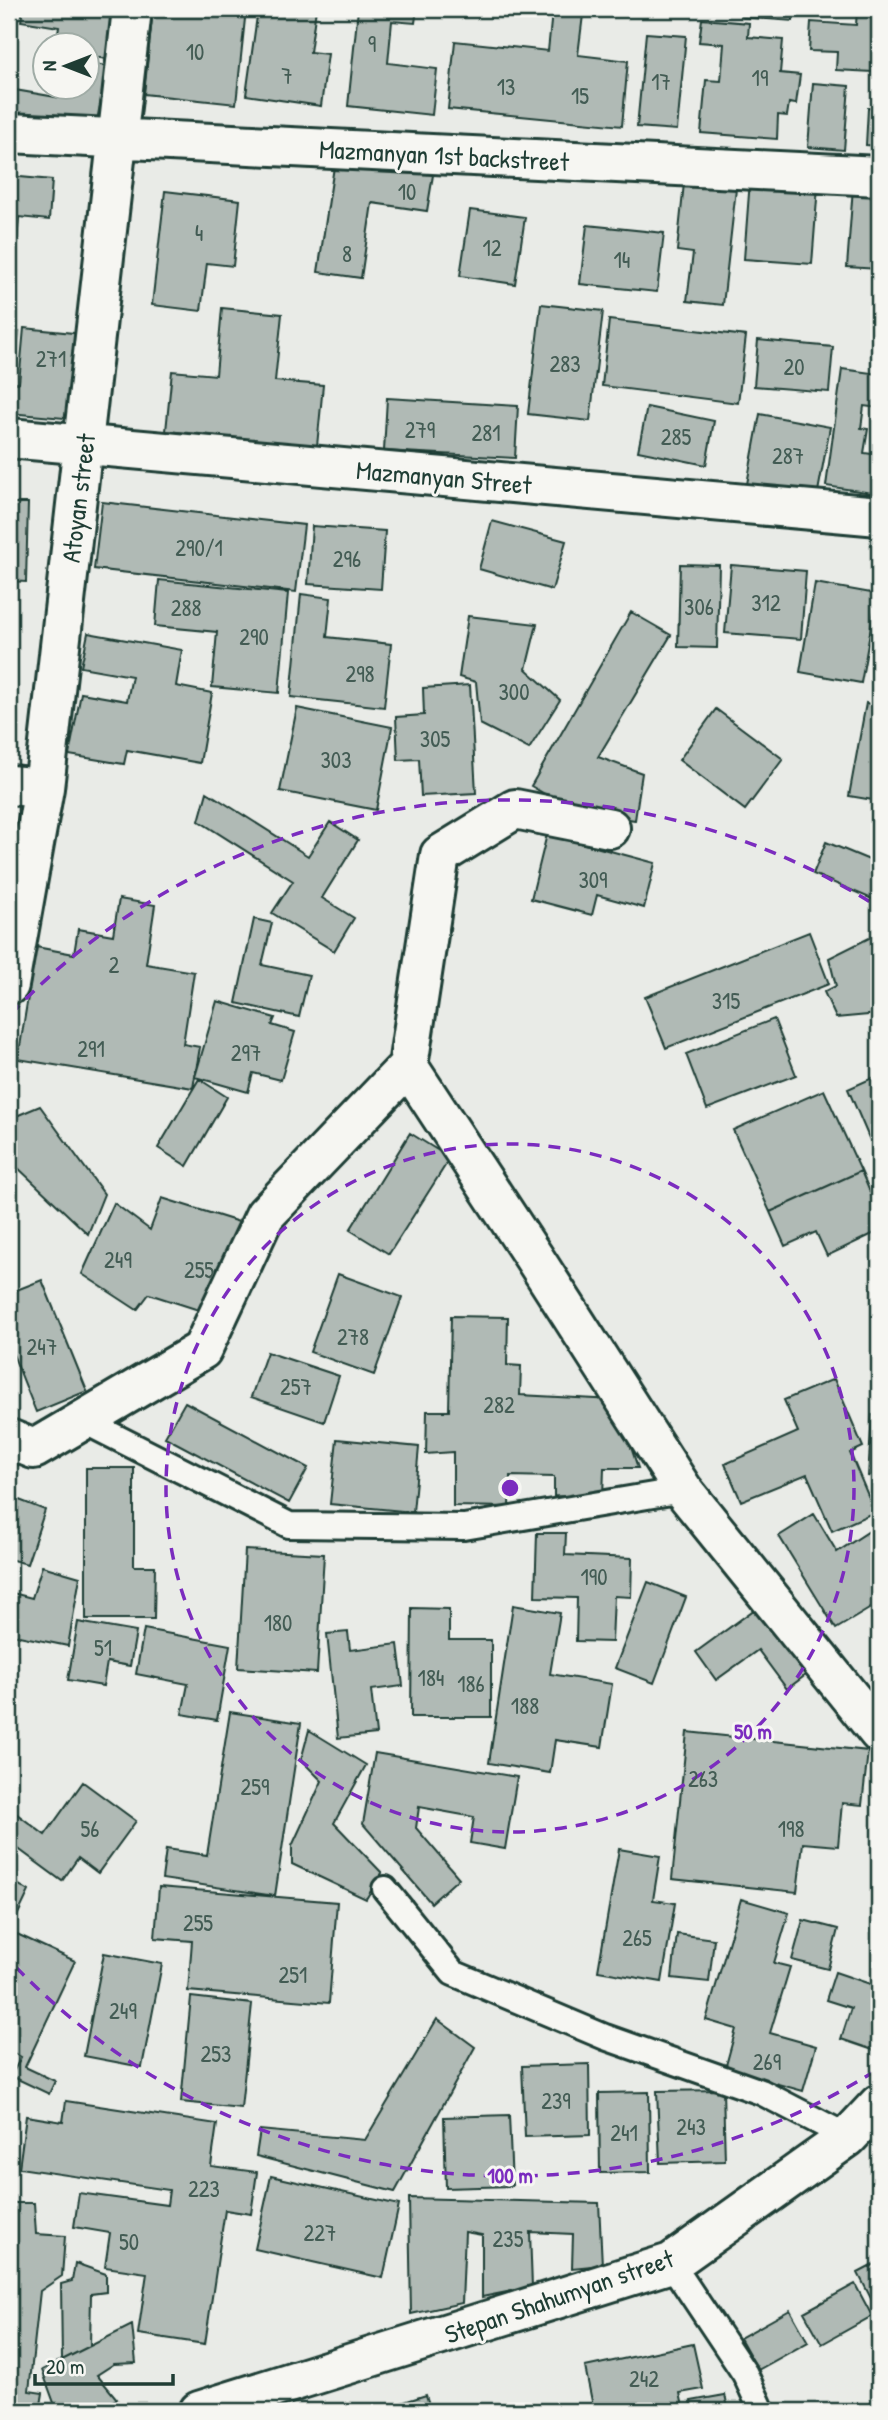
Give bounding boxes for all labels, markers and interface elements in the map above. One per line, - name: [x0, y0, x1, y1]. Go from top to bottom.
- house number: 9: [368, 28, 376, 59]
- north arrow: [32, 32, 102, 102]
- house number: 10: [186, 36, 204, 67]
- house number: 7: [281, 60, 293, 91]
- text: N: [36, 61, 62, 71]
- house number: 19: [752, 62, 768, 93]
- house number: 17: [651, 66, 671, 97]
- house number: 13: [497, 71, 515, 102]
- house number: 15: [571, 80, 589, 111]
- street label: Mazmanyan 1st backstreet: [318, 131, 571, 179]
- house number: 10: [398, 176, 416, 207]
- house number: 4: [195, 217, 203, 248]
- house number: 12: [482, 232, 502, 263]
- house number: 8: [342, 238, 352, 269]
- house number: 14: [614, 244, 630, 275]
- house number: 271: [36, 343, 66, 374]
- house number: 283: [549, 348, 581, 379]
- house number: 20: [783, 351, 805, 382]
- house number: 279: [405, 414, 435, 445]
- house number: 281: [471, 417, 501, 448]
- house number: 285: [661, 421, 691, 452]
- street label: Atoyan street: [53, 430, 103, 564]
- house number: 287: [772, 440, 804, 471]
- street label: Mazmanyan Street: [355, 452, 534, 502]
- house number: 290/1: [175, 532, 223, 563]
- house number: 296: [333, 543, 361, 574]
- house number: 312: [751, 587, 781, 618]
- house number: 306: [684, 591, 714, 622]
- house number: 288: [171, 592, 201, 623]
- house number: 290: [239, 621, 269, 652]
- house number: 298: [345, 658, 375, 689]
- house number: 300: [499, 676, 529, 707]
- house number: 305: [420, 723, 450, 754]
- house number: 303: [321, 744, 351, 775]
- house number: 309: [578, 864, 608, 895]
- house number: 2: [109, 949, 120, 980]
- house number: 315: [712, 985, 740, 1016]
- house number: 291: [77, 1033, 105, 1064]
- house number: 297: [231, 1037, 261, 1068]
- house number: 249: [104, 1244, 132, 1275]
- house number: 255: [184, 1254, 214, 1285]
- house number: 278: [337, 1321, 369, 1352]
- house number: 247: [27, 1331, 57, 1362]
- house number: 257: [280, 1371, 312, 1402]
- house number: 282: [483, 1389, 515, 1420]
- centre of rings: [498, 1476, 522, 1500]
- house number: 190: [580, 1561, 608, 1592]
- house number: 180: [264, 1607, 292, 1638]
- house number: 51: [94, 1632, 112, 1663]
- house number: 184: [418, 1662, 444, 1693]
- house number: 186: [457, 1668, 485, 1699]
- house number: 188: [511, 1690, 539, 1721]
- text: 50 m: [734, 1717, 772, 1746]
- house number: 263: [688, 1763, 718, 1794]
- house number: 259: [241, 1771, 269, 1802]
- house number: 56: [81, 1813, 99, 1844]
- house number: 198: [778, 1813, 804, 1844]
- house number: 255: [183, 1907, 213, 1938]
- house number: 265: [622, 1922, 652, 1953]
- house number: 251: [279, 1959, 307, 1990]
- house number: 249: [109, 1995, 137, 2026]
- house number: 253: [201, 2038, 231, 2069]
- house number: 269: [753, 2046, 781, 2077]
- house number: 239: [541, 2085, 571, 2116]
- house number: 243: [676, 2111, 706, 2142]
- house number: 241: [610, 2117, 638, 2148]
- text: 100 m: [487, 2161, 533, 2190]
- house number: 223: [188, 2173, 220, 2204]
- house number: 227: [304, 2217, 336, 2248]
- house number: 235: [493, 2223, 524, 2254]
- house number: 50: [119, 2226, 139, 2257]
- street label: Stepan Shahumyan street: [440, 2240, 679, 2352]
- scale bar: [35, 2343, 173, 2387]
- text: 20 m: [46, 2352, 84, 2381]
- house number: 242: [629, 2363, 659, 2394]

